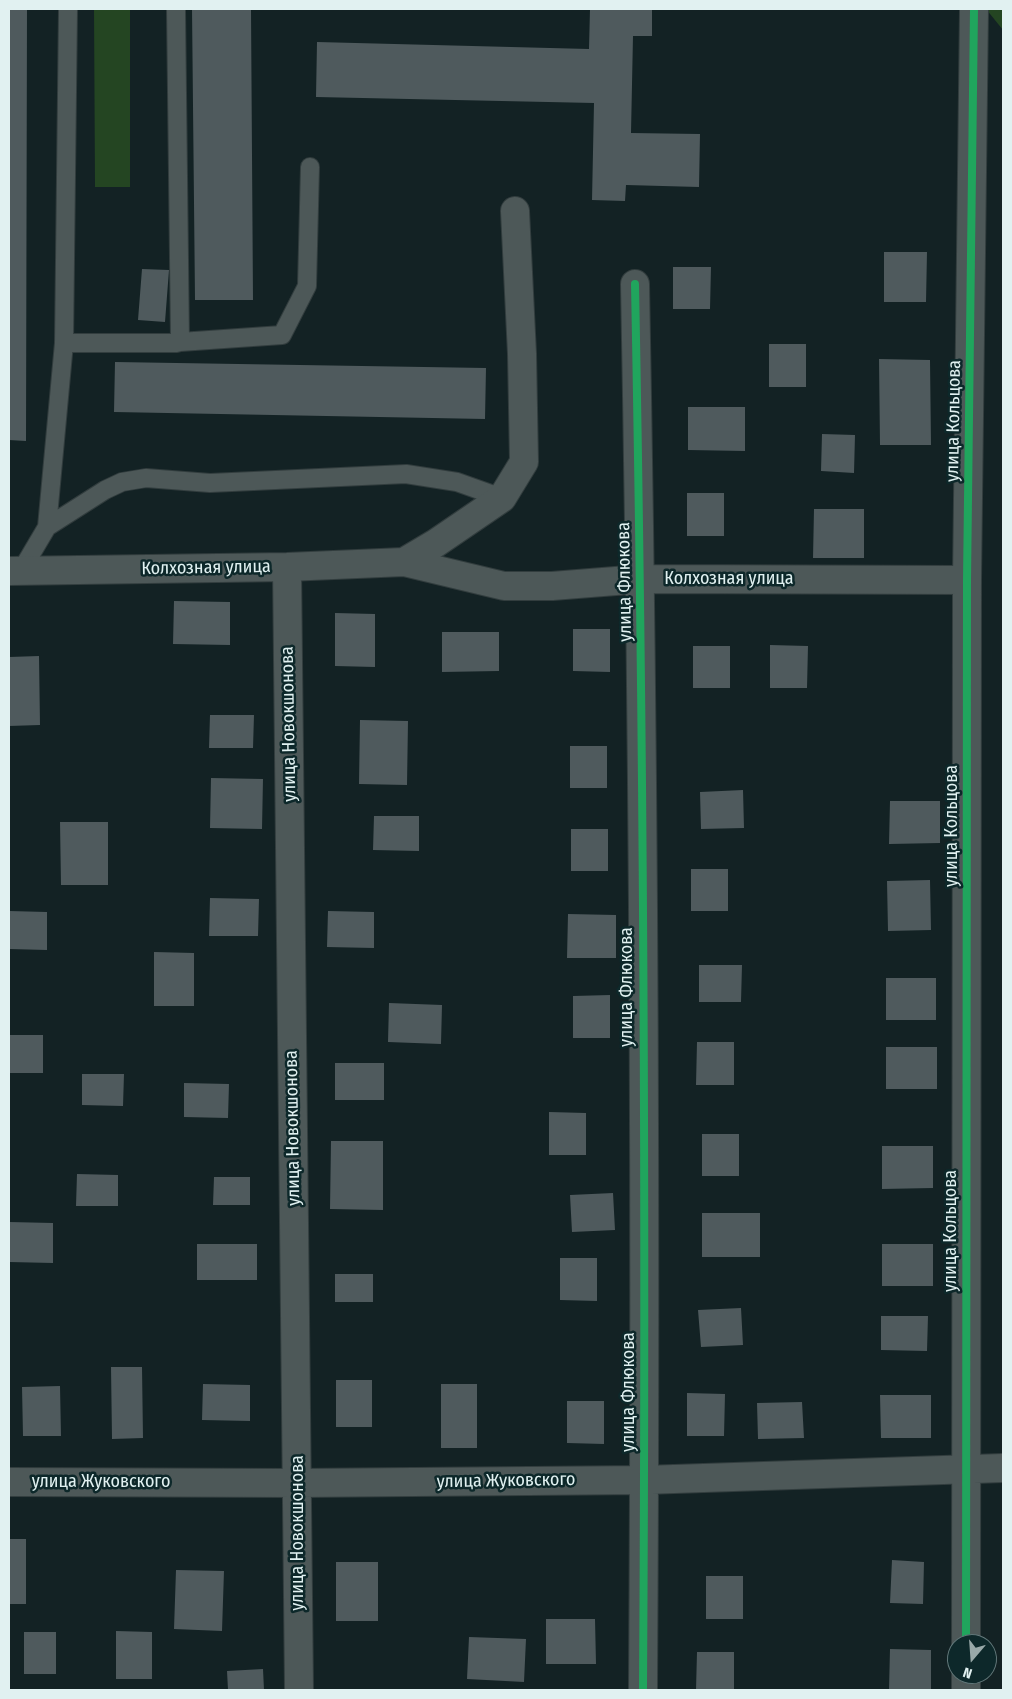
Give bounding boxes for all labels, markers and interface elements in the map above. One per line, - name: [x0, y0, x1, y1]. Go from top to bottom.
- street label: улица Кольцова: [942, 360, 966, 482]
- street label: улица Флюкова: [613, 522, 637, 642]
- street label: Колхозная улица: [141, 556, 271, 580]
- street label: Колхозная улица: [664, 568, 794, 590]
- street label: улица Новокшонова: [277, 646, 301, 802]
- street label: улица Кольцова: [941, 765, 963, 887]
- street label: улица Флюкова: [616, 927, 638, 1047]
- street label: улица Новокшонова: [281, 1050, 305, 1206]
- street label: улица Кольцова: [940, 1170, 962, 1292]
- street label: улица Флюкова: [618, 1332, 640, 1452]
- street label: улица Новокшонова: [287, 1455, 309, 1611]
- street label: улица Жуковского: [436, 1469, 576, 1493]
- street label: улица Жуковского: [32, 1471, 170, 1493]
- north arrow: [947, 1634, 997, 1684]
- text: N: [961, 1663, 974, 1682]

